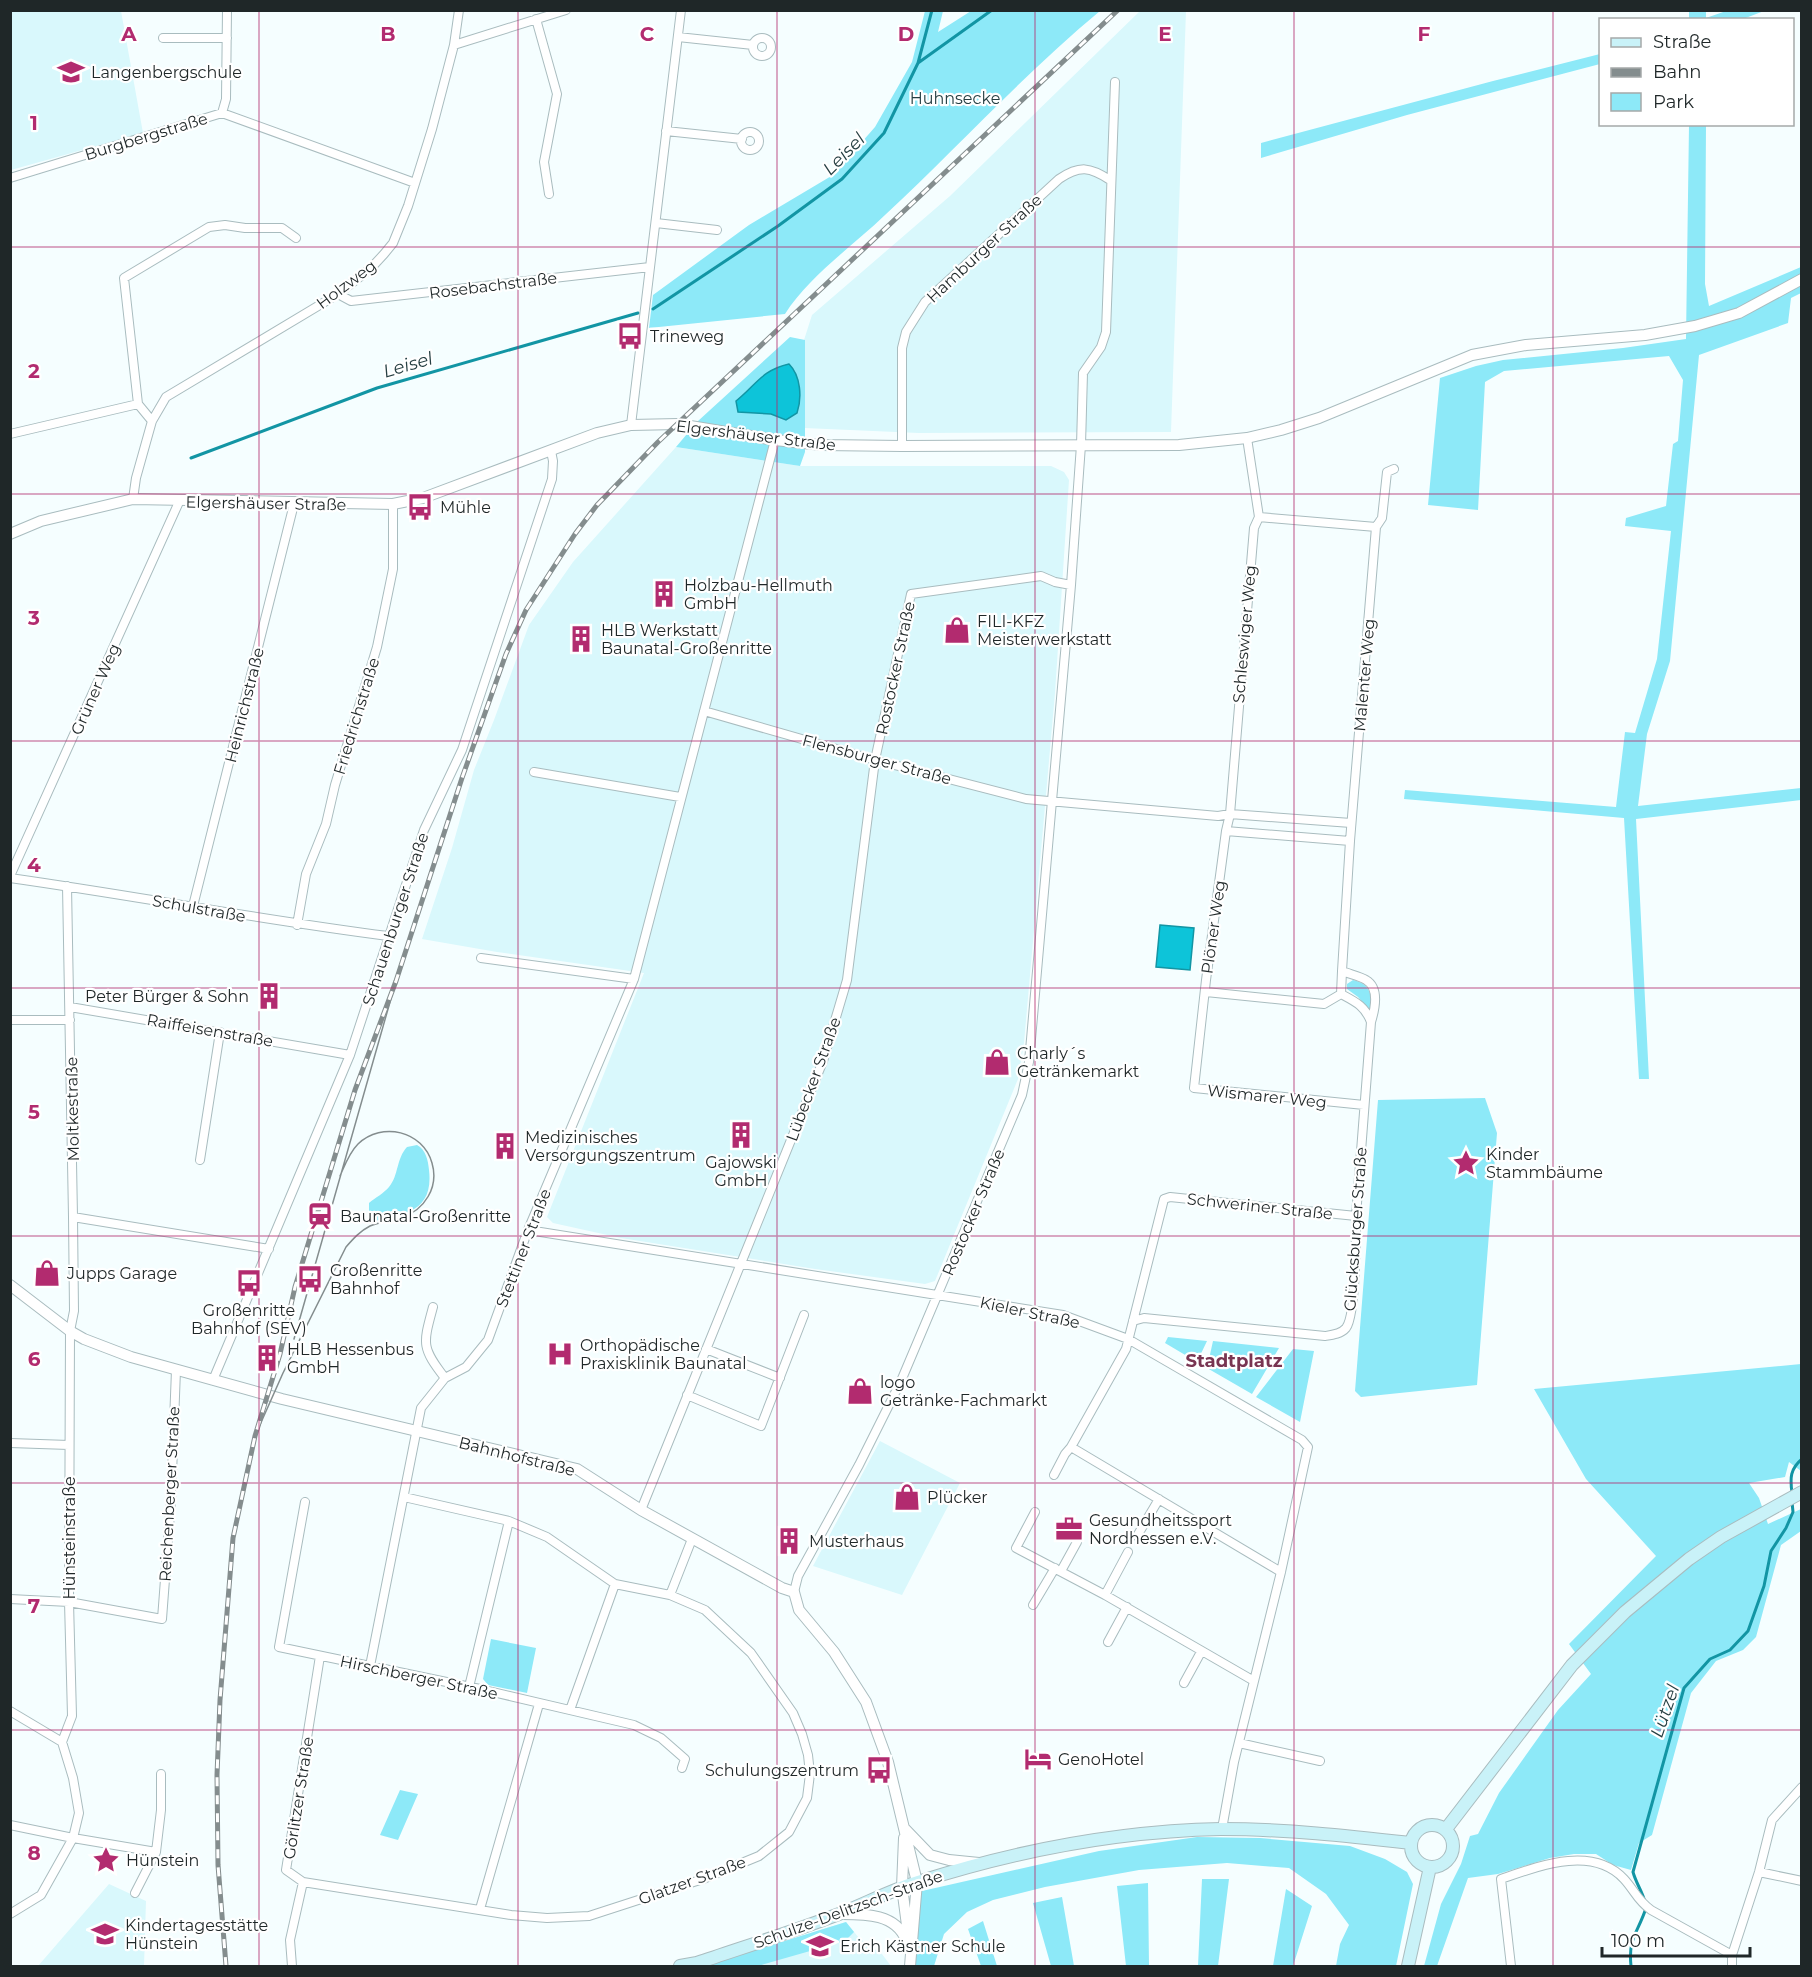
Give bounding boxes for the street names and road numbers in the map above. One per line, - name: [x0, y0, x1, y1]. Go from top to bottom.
- street label: Burgbergstraße: [82, 109, 210, 164]
- street label: Hamburger Straße: [923, 190, 1046, 307]
- street label: Holzweg: [313, 256, 380, 313]
- street label: Rosebachstraße: [428, 268, 558, 303]
- street label: Elgershäuser Straße: [675, 416, 837, 455]
- street label: Elgershäuser Straße: [185, 493, 347, 514]
- street label: Schleswiger Weg: [1229, 564, 1260, 704]
- street label: Rostocker Straße: [872, 600, 919, 737]
- street label: Malenter Weg: [1350, 618, 1379, 732]
- street label: Grüner Weg: [67, 641, 124, 738]
- street label: Heinrichstraße: [221, 646, 268, 765]
- street label: Friedrichstraße: [330, 655, 383, 777]
- street label: Flensburger Straße: [800, 730, 954, 789]
- street label: Schauenburger Straße: [358, 830, 433, 1008]
- street label: Plöner Weg: [1198, 879, 1229, 975]
- street label: Schulstraße: [151, 891, 247, 926]
- street label: Raiffeisenstraße: [145, 1010, 275, 1051]
- street label: Lübecker Straße: [782, 1014, 845, 1144]
- street label: Moltkestraße: [62, 1056, 83, 1162]
- street label: Wismarer Weg: [1206, 1081, 1328, 1112]
- street label: Rostocker Straße: [938, 1146, 1009, 1278]
- street label: Glücksburger Straße: [1340, 1146, 1371, 1312]
- street label: Stettiner Straße: [492, 1186, 555, 1310]
- street label: Schweriner Straße: [1186, 1189, 1334, 1224]
- street label: Kieler Straße: [978, 1293, 1082, 1332]
- street label: Reichenberger Straße: [155, 1406, 184, 1582]
- street label: Bahnhofstraße: [457, 1433, 577, 1480]
- street label: Hünsteinstraße: [60, 1476, 79, 1600]
- street label: Hirschberger Straße: [338, 1651, 500, 1704]
- street label: Görlitzer Straße: [279, 1735, 318, 1861]
- street label: Glatzer Straße: [636, 1852, 748, 1909]
- street label: Schulze-Delitzsch-Straße: [751, 1866, 945, 1953]

